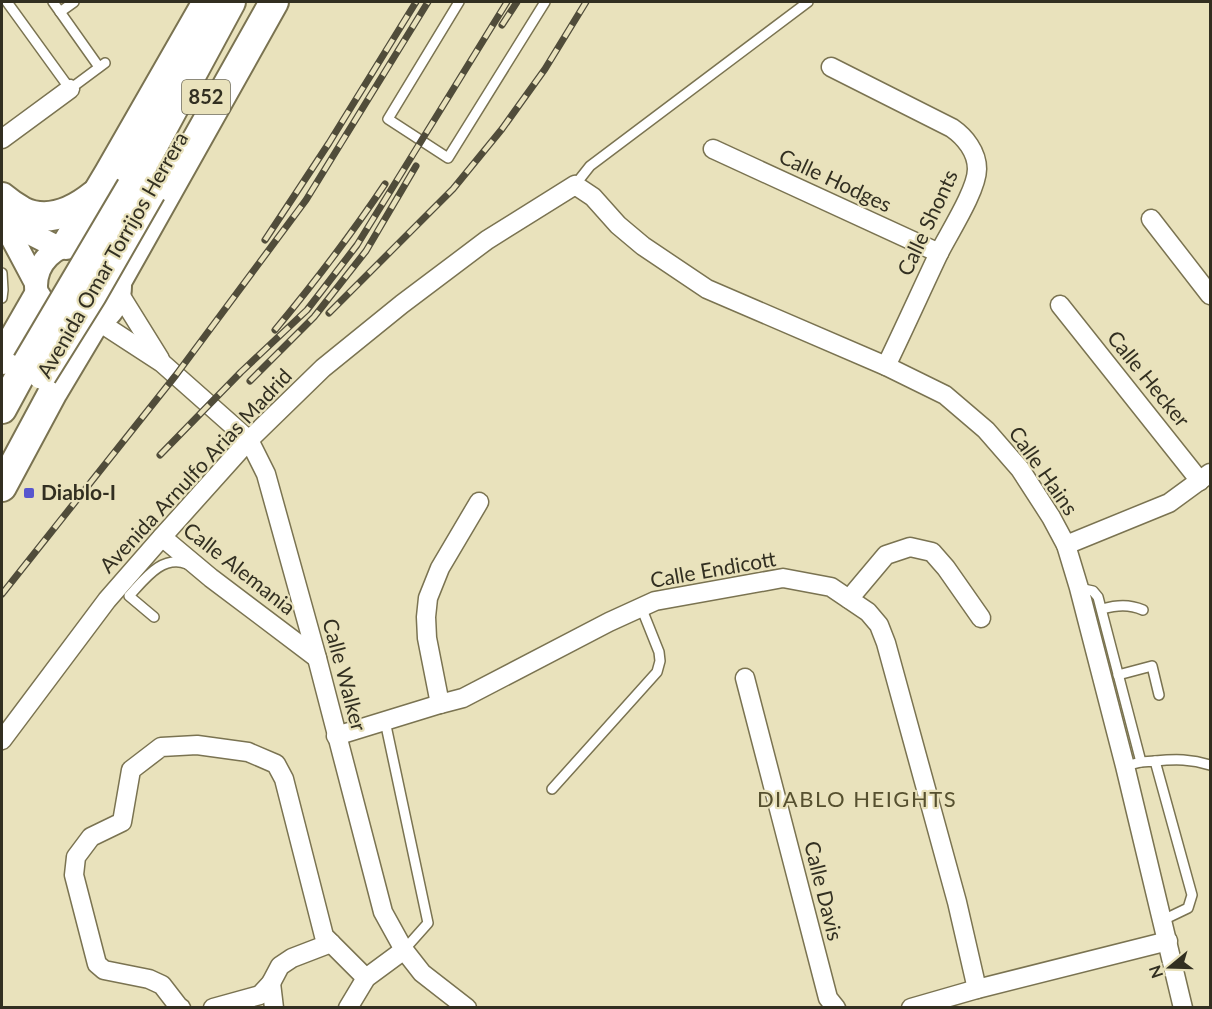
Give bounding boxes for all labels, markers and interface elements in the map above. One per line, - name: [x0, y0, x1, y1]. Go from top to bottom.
- road number: 852: [182, 80, 230, 114]
- street label: Avenida Omar Torrijos Herrera: [31, 127, 192, 382]
- street label: Calle Hodges: [775, 143, 896, 217]
- street label: Calle Shonts: [891, 165, 962, 279]
- street label: Calle Hecker: [1103, 325, 1196, 431]
- street label: Avenida Arnulfo Arias Madrid: [94, 363, 296, 577]
- street label: Calle Hains: [1004, 421, 1084, 519]
- place label: Diablo-I: [41, 479, 116, 504]
- marker: Diablo-I: [22, 486, 36, 500]
- street label: Calle Alemania: [179, 516, 301, 619]
- street label: Calle Endicott: [648, 545, 778, 592]
- street label: Calle Walker: [318, 616, 373, 734]
- district label: DIABLO HEIGHTS: [757, 785, 957, 812]
- street label: Calle Davis: [800, 838, 849, 943]
- north arrow: [1140, 937, 1200, 997]
- text: N: [1144, 963, 1166, 981]

